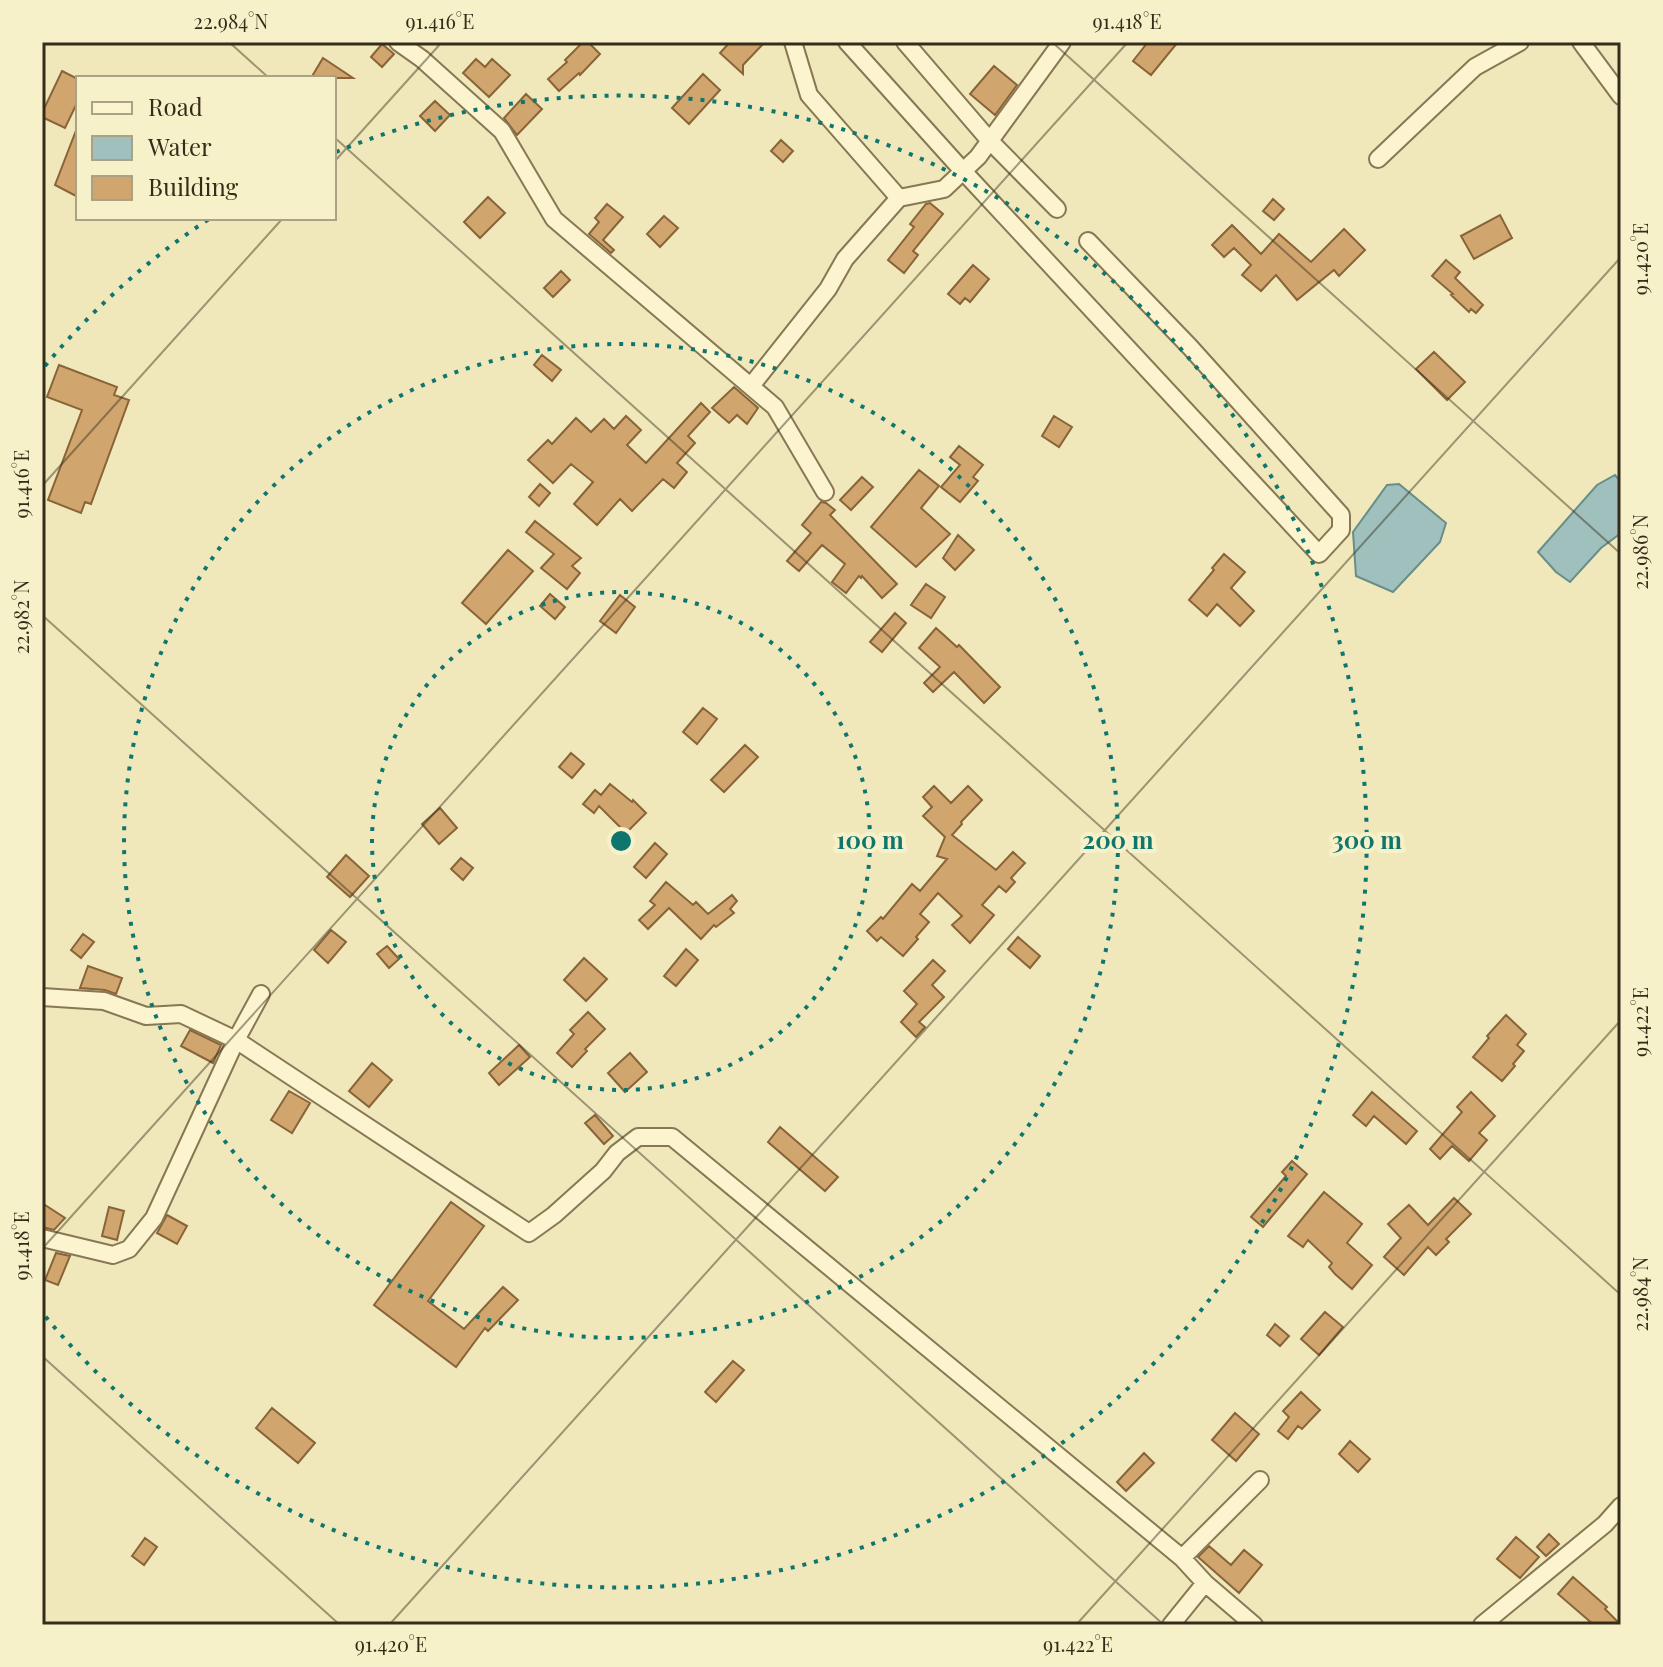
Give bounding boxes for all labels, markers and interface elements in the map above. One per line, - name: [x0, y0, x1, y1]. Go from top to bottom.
- text: 22.984°N: [194, 7, 268, 34]
- text: 91.416°E: [406, 7, 474, 34]
- text: 91.418°E: [1092, 7, 1162, 34]
- legend: [76, 76, 336, 220]
- text: Road: [148, 90, 203, 122]
- text: Water: [147, 130, 212, 162]
- text: Building: [148, 170, 239, 202]
- text: 91.420°E: [1626, 223, 1653, 295]
- text: 91.416°E: [7, 450, 34, 518]
- text: 22.986°N: [1626, 514, 1653, 590]
- text: 22.982°N: [7, 580, 34, 654]
- text: 100 m: [836, 823, 904, 855]
- text: 200 m: [1083, 823, 1154, 855]
- text: 300 m: [1332, 823, 1402, 855]
- centre of rings: [607, 827, 635, 855]
- text: 91.422°E: [1626, 987, 1653, 1057]
- text: 91.418°E: [7, 1211, 34, 1281]
- text: 22.984°N: [1626, 1257, 1653, 1331]
- text: 91.420°E: [355, 1630, 427, 1657]
- text: 91.422°E: [1043, 1630, 1113, 1657]

